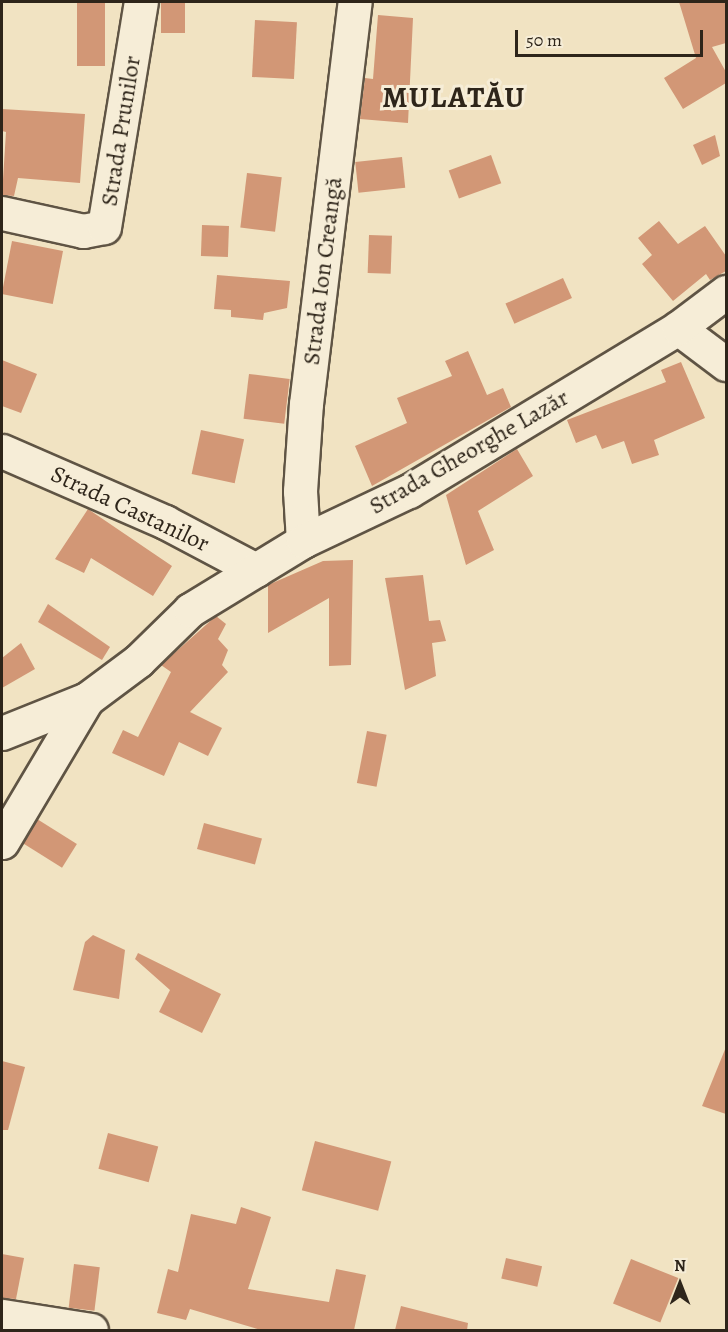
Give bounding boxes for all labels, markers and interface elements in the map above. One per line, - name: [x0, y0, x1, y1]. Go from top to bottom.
- scale bar: [518, 18, 706, 56]
- text: 50 m: [526, 28, 562, 52]
- street label: Strada Prunilor: [95, 54, 147, 208]
- district label: MULATĂU: [382, 79, 526, 115]
- street label: Strada Ion Creangă: [297, 175, 349, 367]
- street label: Strada Gheorghe Lazăr: [364, 383, 574, 521]
- street label: Strada Castanilor: [46, 460, 214, 558]
- north arrow: [650, 1254, 710, 1314]
- text: N: [674, 1255, 686, 1277]

